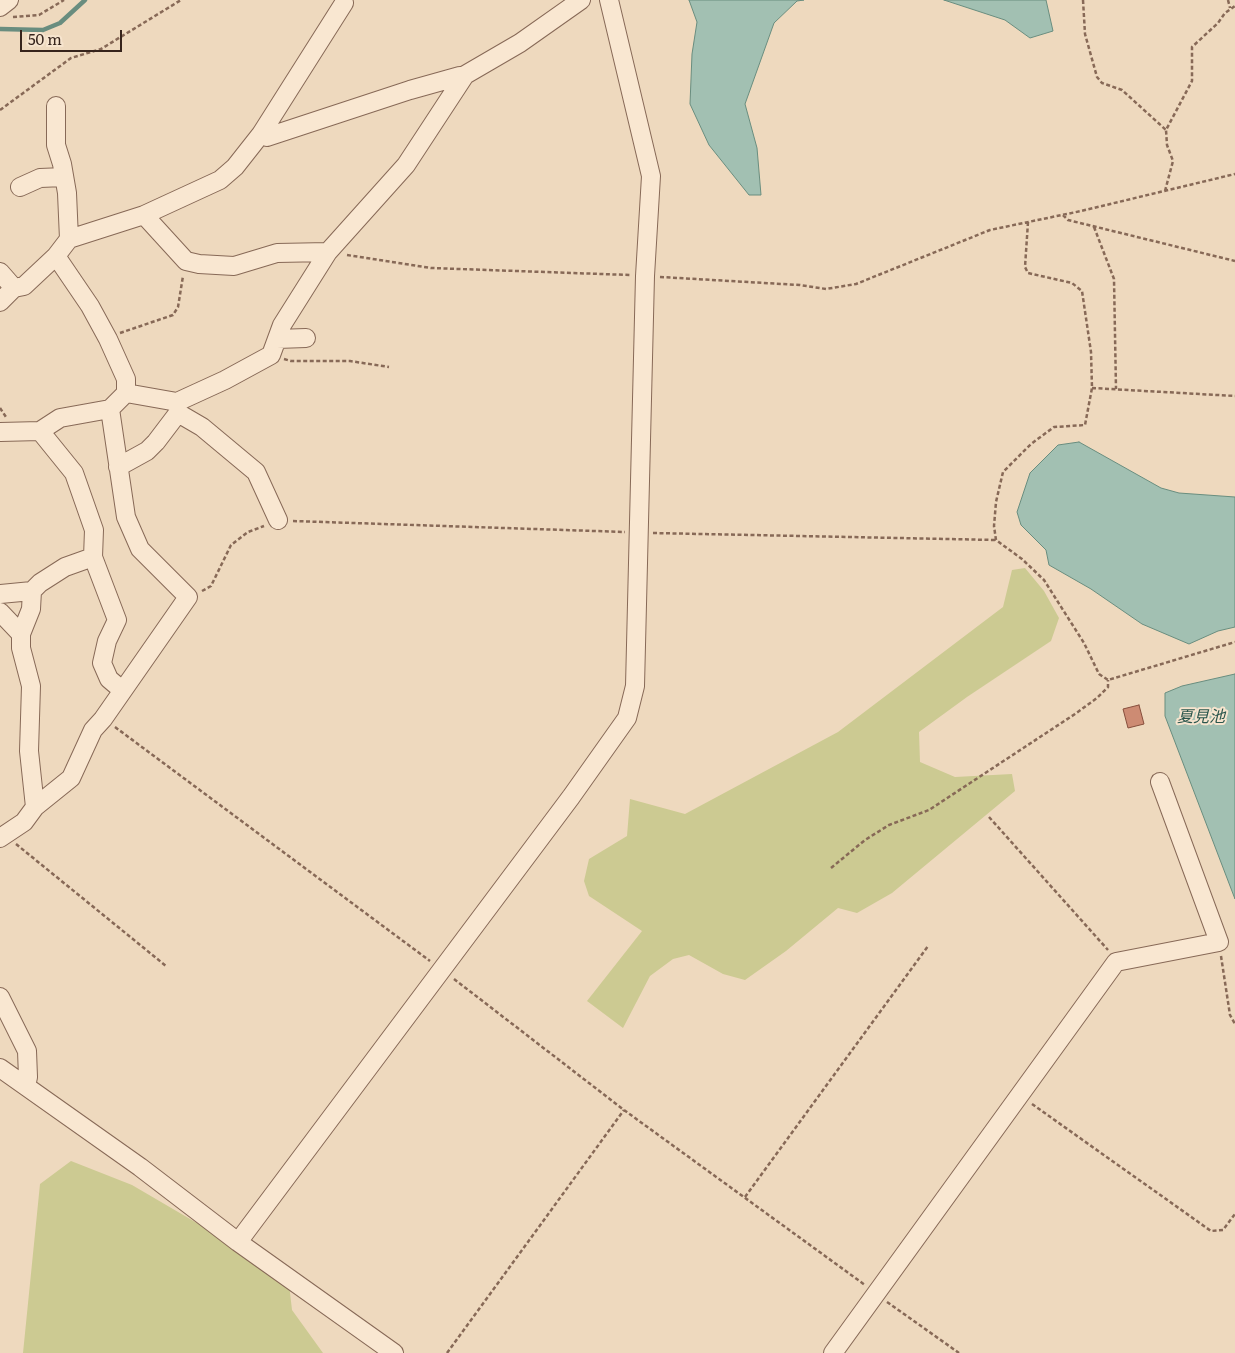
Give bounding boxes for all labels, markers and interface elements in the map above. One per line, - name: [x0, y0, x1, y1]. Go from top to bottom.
- scale bar: [22, 20, 125, 52]
- text: 50 m: [28, 27, 62, 50]
- water label: 夏見池: [1177, 707, 1225, 727]

